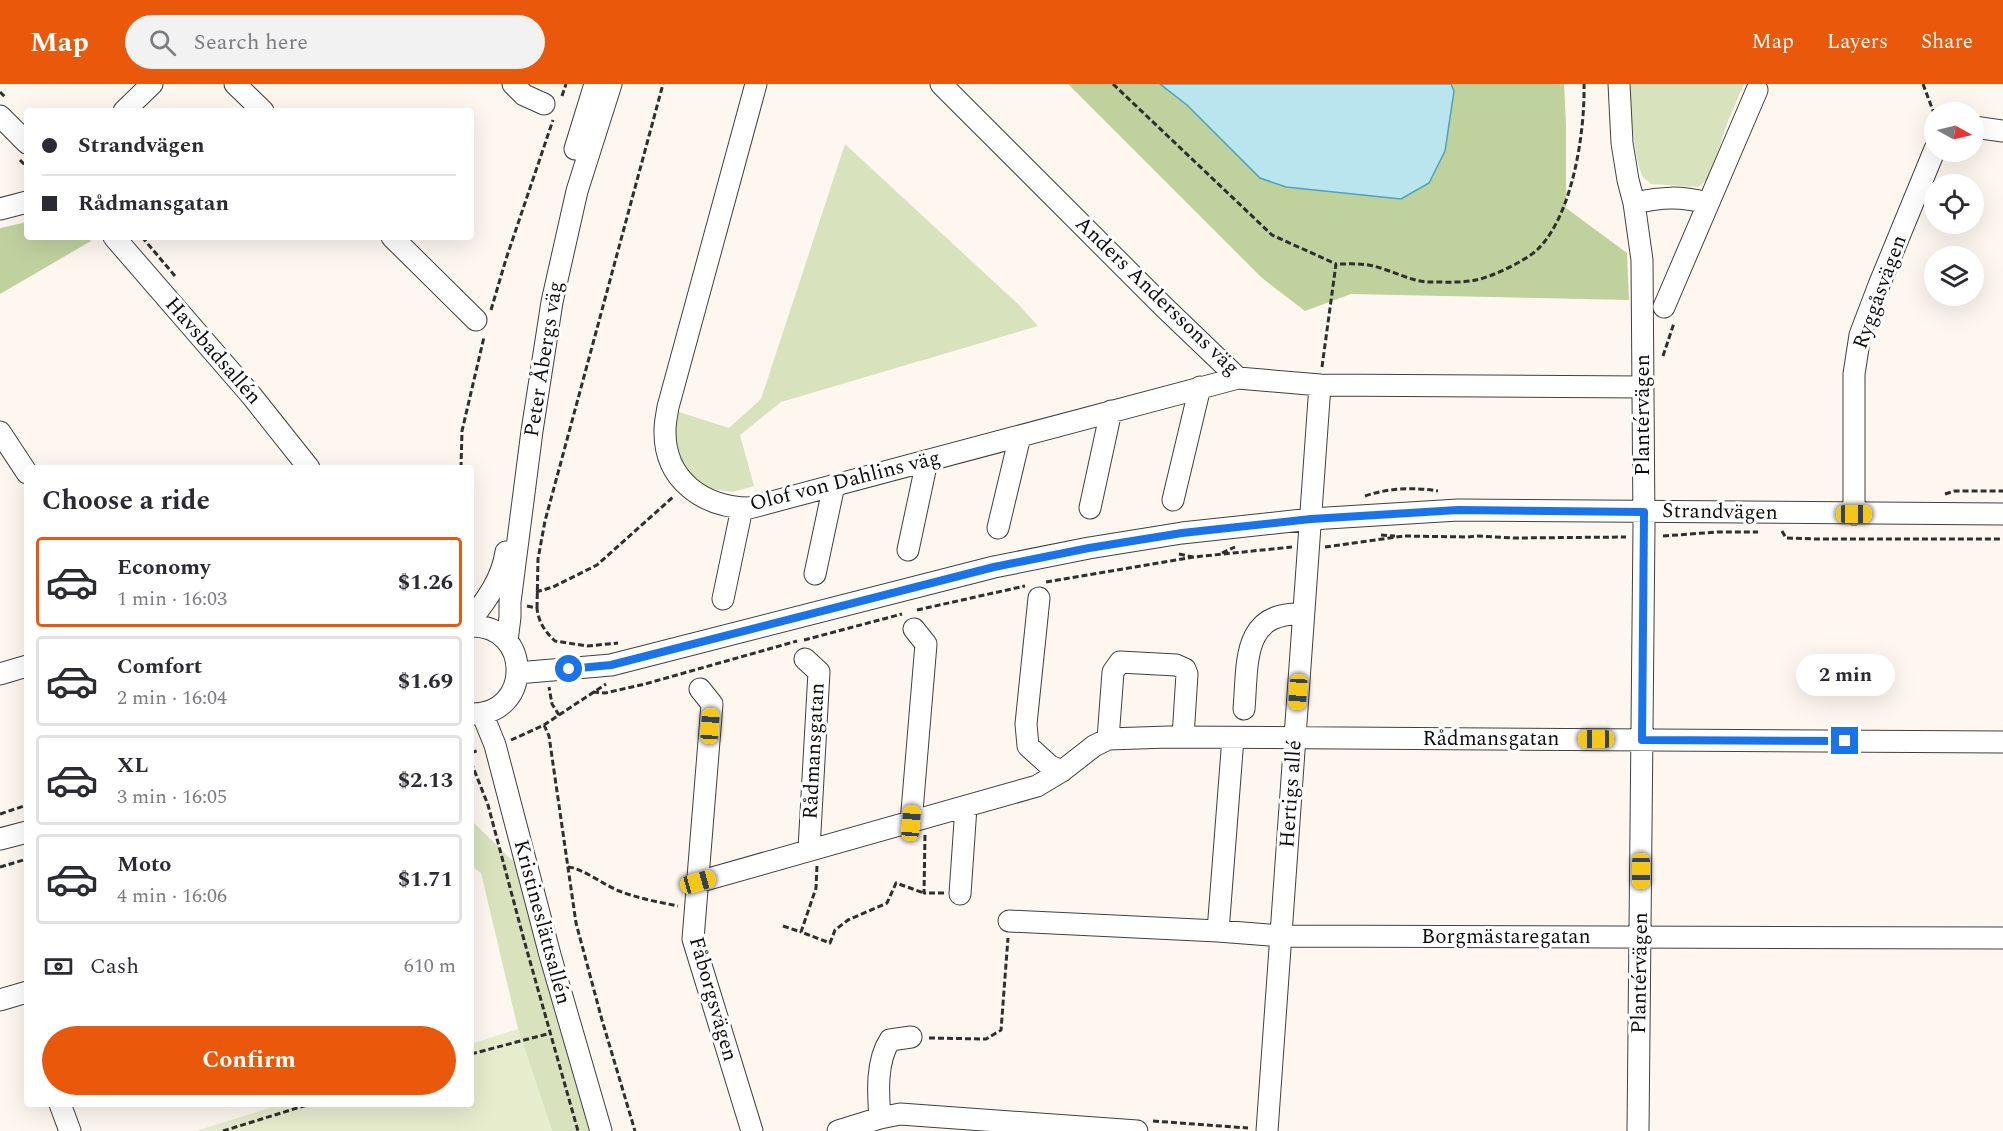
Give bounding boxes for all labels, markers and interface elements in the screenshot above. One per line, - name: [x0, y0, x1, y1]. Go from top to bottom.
- search box: [125, 15, 545, 69]
- text: Map: [30, 21, 89, 64]
- icon: search: [146, 26, 179, 59]
- text: Search here: [194, 26, 308, 59]
- text: Map: [1752, 26, 1794, 58]
- text: Layers: [1827, 26, 1888, 58]
- text: Share: [1921, 26, 1973, 58]
- north arrow: [1924, 102, 1984, 162]
- map controls: [1924, 102, 1984, 306]
- text: Strandvägen: [78, 129, 205, 162]
- button: locate: [1924, 174, 1984, 234]
- text: Rådmansgatan: [78, 187, 229, 220]
- street label: Anders Anderssons väg: [1067, 209, 1247, 383]
- street label: Ryggåsvägen: [1845, 230, 1915, 354]
- button: layers: [1924, 246, 1984, 306]
- street label: Peter Åbergs väg: [516, 279, 572, 439]
- street label: Havsbadsallén: [157, 290, 269, 412]
- street label: Plantérvägen: [1627, 354, 1659, 476]
- street label: Olof von Dahlins väg: [746, 442, 944, 520]
- text: Choose a ride: [42, 480, 210, 522]
- street label: Strandvägen: [1662, 495, 1778, 529]
- car: [1836, 505, 1872, 523]
- text: Economy: [117, 551, 210, 584]
- icon: car: [45, 555, 99, 609]
- text: $1.26: [398, 566, 453, 599]
- text: 1 min · 16:03: [117, 584, 227, 614]
- text: Comfort: [117, 650, 202, 683]
- icon: car: [45, 654, 99, 708]
- callout: 2 min: [1796, 654, 1894, 696]
- route start: [555, 655, 582, 682]
- text: 2 min: [1819, 660, 1872, 690]
- text: $1.69: [398, 665, 453, 698]
- car: [1288, 673, 1308, 711]
- street label: Rådmansgatan: [794, 682, 834, 820]
- text: 2 min · 16:04: [117, 683, 227, 713]
- car: [700, 707, 720, 745]
- street label: Rådmansgatan: [1423, 723, 1559, 755]
- route end: [1831, 727, 1858, 754]
- car: [1578, 730, 1614, 748]
- street label: Hertigs allé: [1271, 739, 1311, 849]
- text: XL: [117, 749, 148, 782]
- icon: car: [45, 753, 99, 807]
- text: $2.13: [398, 764, 453, 797]
- text: 3 min · 16:05: [117, 782, 227, 812]
- car: [900, 804, 922, 842]
- street label: Kristineslättsallén: [505, 836, 579, 1008]
- text: Moto: [117, 848, 171, 881]
- icon: car: [45, 852, 99, 906]
- car: [1632, 853, 1650, 889]
- text: $1.71: [398, 863, 453, 896]
- car: [678, 868, 718, 896]
- text: 4 min · 16:06: [117, 881, 227, 911]
- street label: Plantérvägen: [1623, 912, 1657, 1034]
- street label: Borgmästaregatan: [1421, 921, 1591, 953]
- street label: Fåborgsvägen: [680, 933, 746, 1065]
- icon: cash: [42, 950, 75, 983]
- text: Cash: [90, 950, 139, 983]
- text: 610 m: [404, 951, 456, 981]
- button: Confirm: [42, 1026, 456, 1095]

